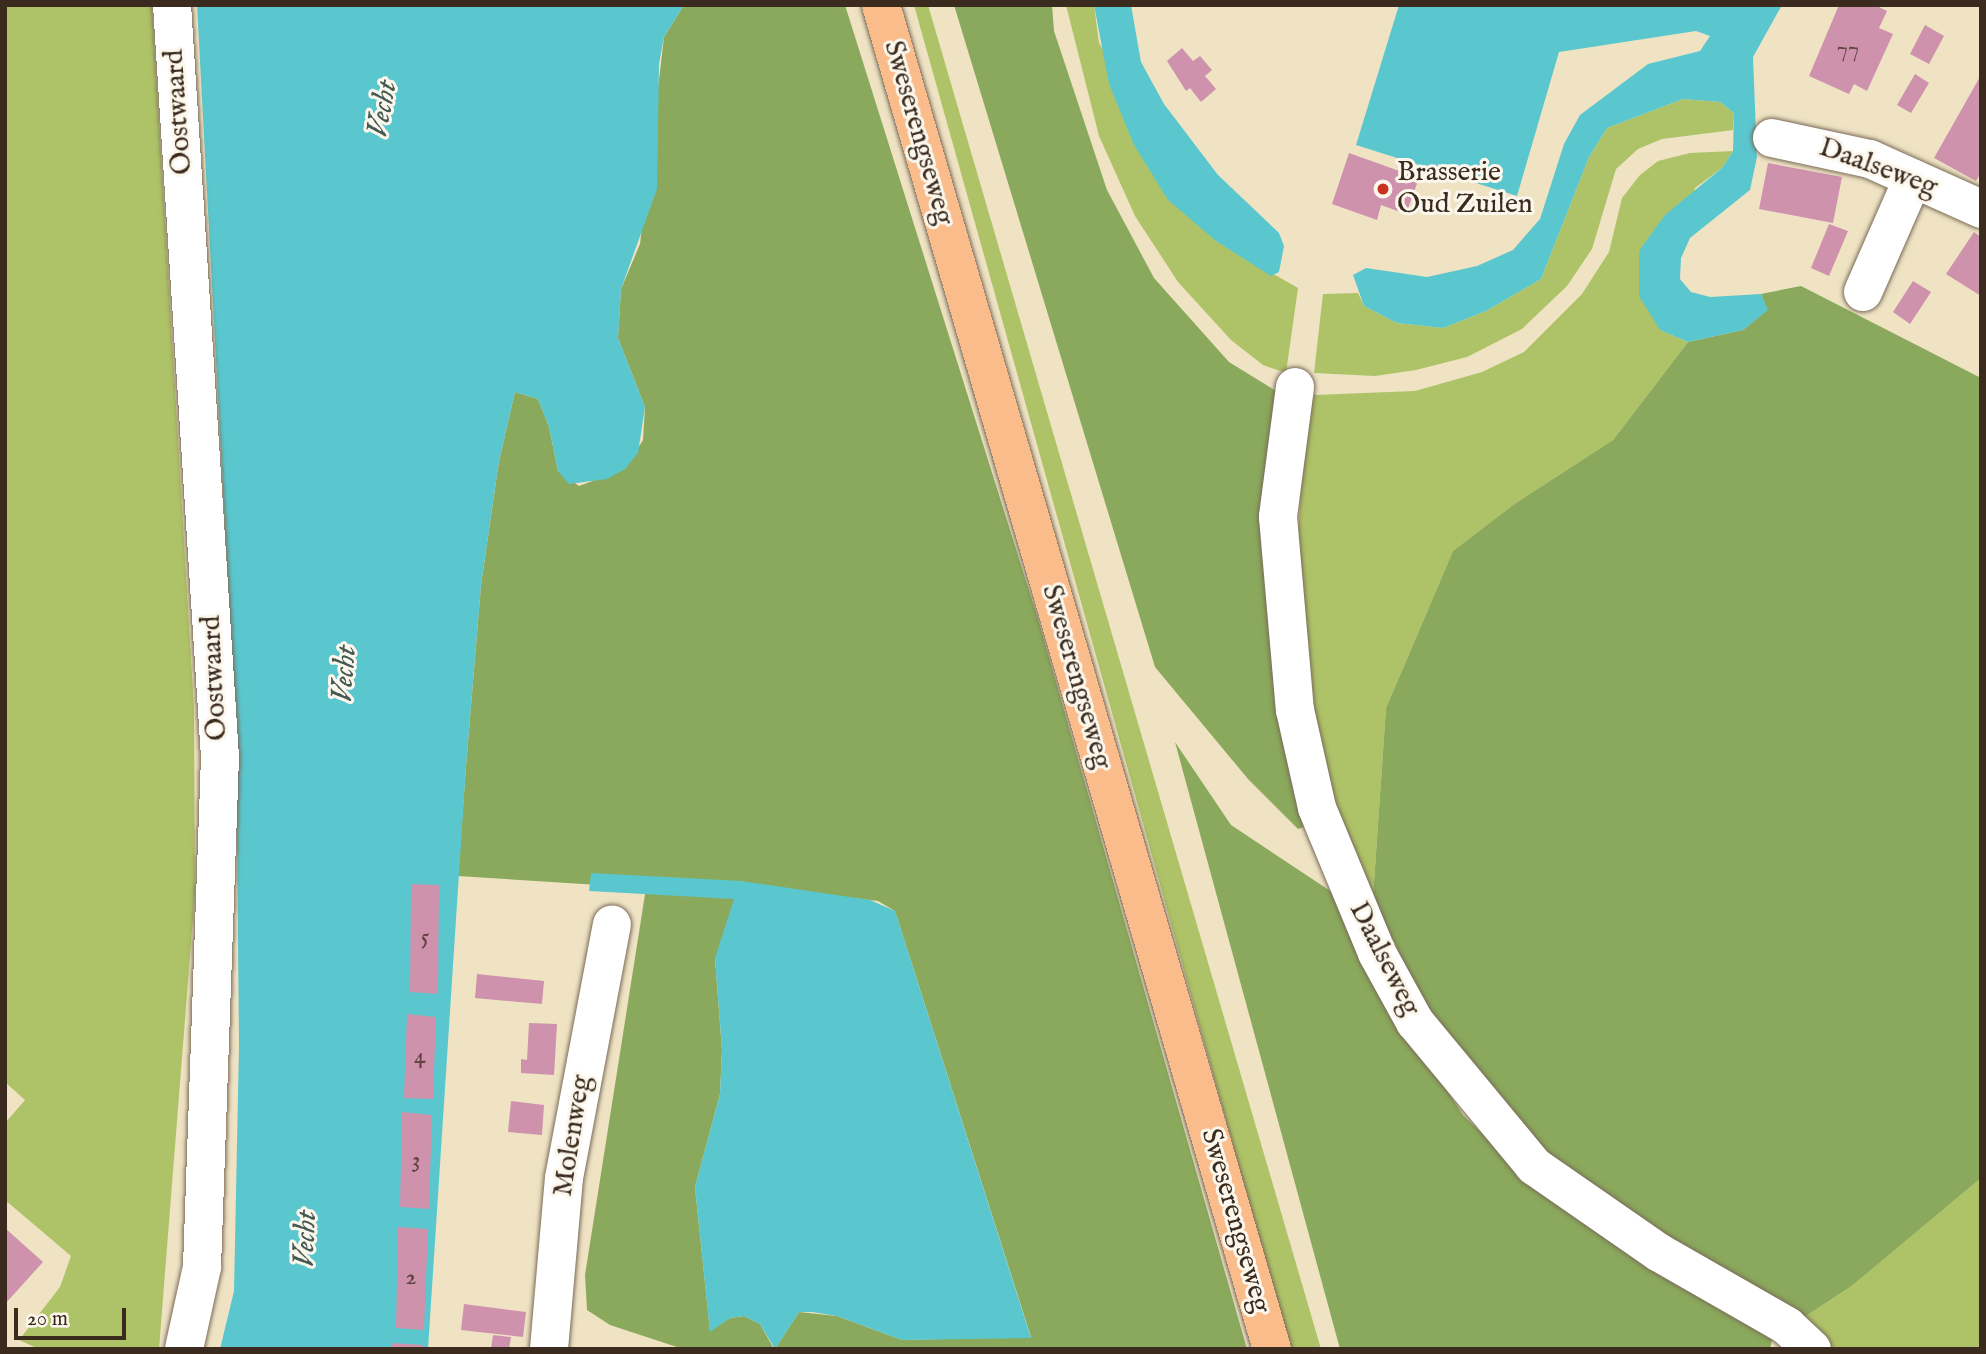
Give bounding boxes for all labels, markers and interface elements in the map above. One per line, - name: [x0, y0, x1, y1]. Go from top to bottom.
- house number: 77: [1837, 36, 1859, 64]
- street label: Sweserengseweg: [876, 37, 960, 229]
- street label: Oostwaard: [158, 48, 200, 176]
- water label: Vecht: [360, 77, 406, 141]
- street label: Daalseweg: [1814, 131, 1942, 205]
- place label: Brasserie Oud Zuilen: [1397, 156, 1533, 222]
- marker: Brasserie Oud Zuilen: [1375, 181, 1391, 197]
- street label: Sweserengseweg: [1034, 581, 1118, 773]
- street label: Oostwaard: [195, 614, 235, 742]
- water label: Vecht: [325, 644, 365, 704]
- street label: Daalseweg: [1341, 896, 1427, 1022]
- house number: 5: [421, 924, 429, 952]
- house number: 4: [414, 1043, 426, 1071]
- street label: Molenweg: [547, 1073, 599, 1199]
- street label: Sweserengseweg: [1193, 1125, 1277, 1317]
- house number: 3: [412, 1147, 420, 1175]
- water label: Vecht: [287, 1210, 325, 1268]
- house number: 2: [405, 1264, 417, 1292]
- scale bar: [18, 1294, 130, 1338]
- text: 20 m: [27, 1306, 68, 1333]

